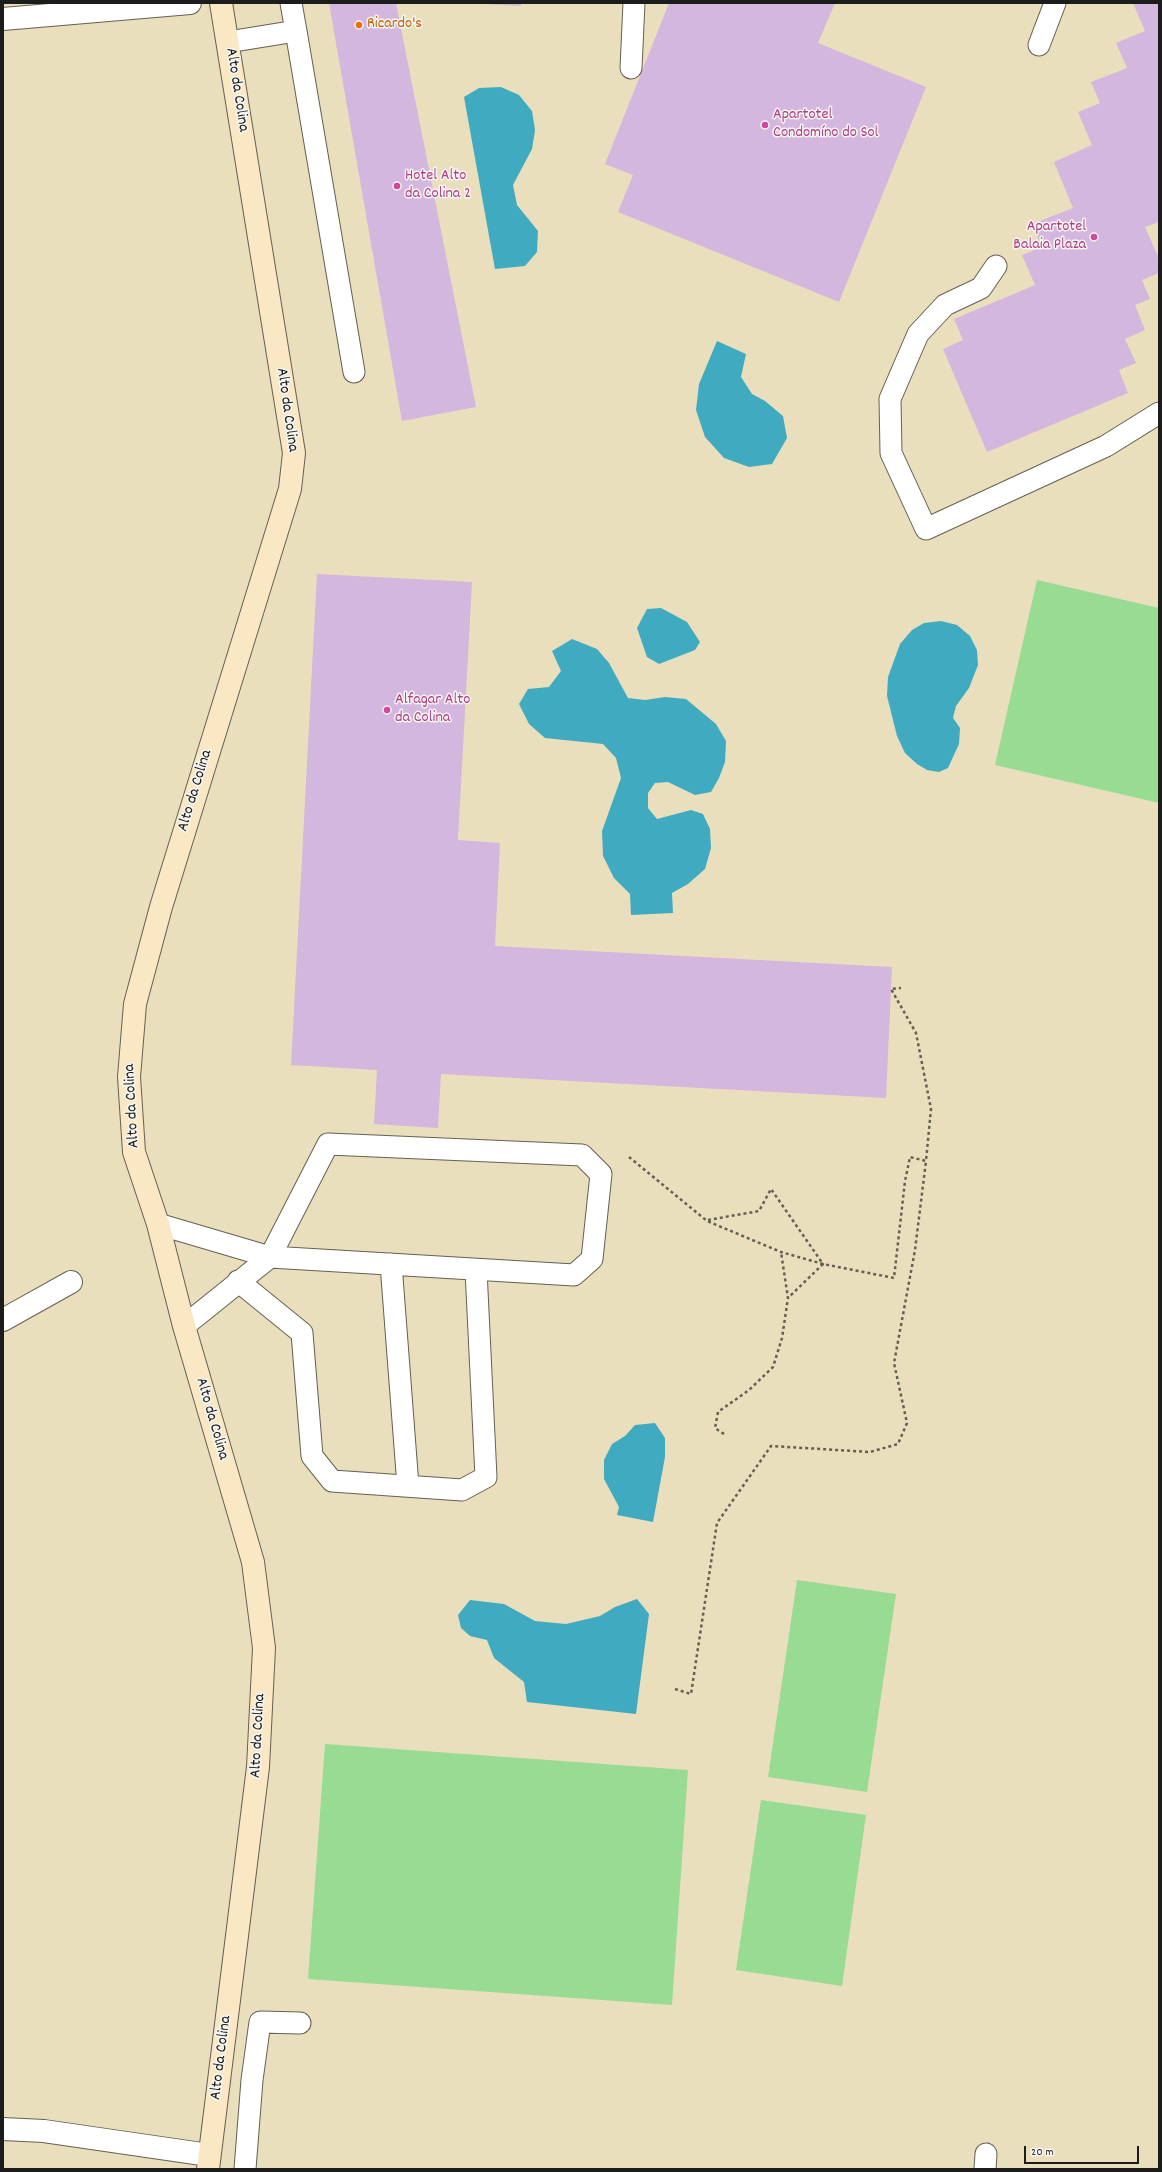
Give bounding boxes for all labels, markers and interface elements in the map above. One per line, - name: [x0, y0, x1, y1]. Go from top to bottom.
- place label: Ricardo's: [367, 15, 422, 35]
- marker: Ricardo's: [354, 20, 364, 30]
- street label: Alto da Colina: [220, 47, 252, 133]
- place label: Apartotel Condomíno do Sol: [773, 106, 878, 144]
- marker: Apartotel Condomíno do Sol: [760, 120, 770, 130]
- place label: Hotel Alto da Colina 2: [405, 167, 471, 205]
- marker: Hotel Alto da Colina 2: [392, 181, 402, 191]
- place label: Apartotel Balaia Plaza: [1013, 218, 1086, 256]
- marker: Apartotel Balaia Plaza: [1089, 232, 1099, 242]
- street label: Alto da Colina: [271, 367, 301, 453]
- place label: Alfagar Alto da Colina: [395, 691, 470, 729]
- marker: Alfagar Alto da Colina: [382, 705, 392, 715]
- street label: Alto da Colina: [174, 748, 218, 834]
- street label: Alto da Colina: [121, 1063, 145, 1149]
- street label: Alto da Colina: [190, 1376, 232, 1462]
- street label: Alto da Colina: [247, 1693, 271, 1779]
- street label: Alto da Colina: [207, 2015, 237, 2101]
- scale bar: [1026, 2138, 1141, 2164]
- text: 20 m: [1031, 2144, 1054, 2161]

